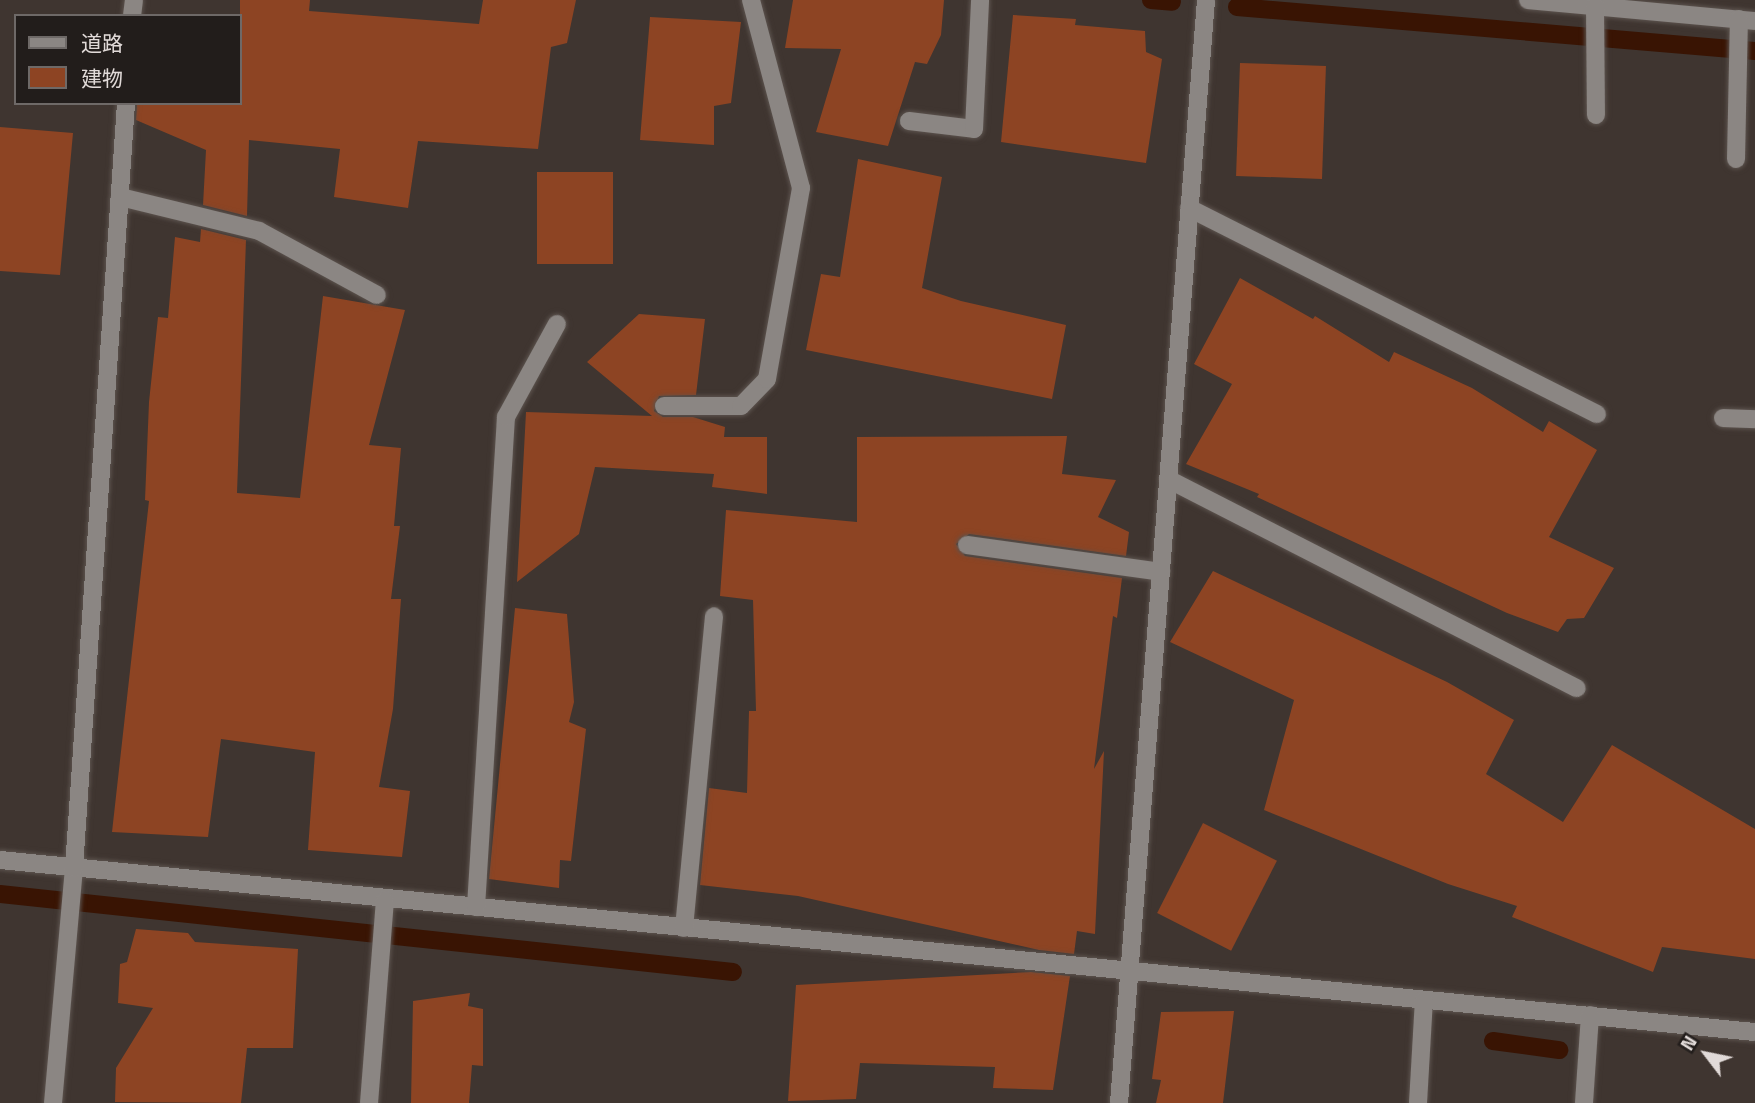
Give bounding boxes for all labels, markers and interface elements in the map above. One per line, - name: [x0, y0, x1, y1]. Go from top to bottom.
- legend: [14, 14, 242, 105]
- text: 道路: [81, 27, 123, 59]
- text: 建物: [81, 62, 123, 94]
- north arrow: [1671, 1019, 1741, 1089]
- text: N: [1672, 1029, 1704, 1056]

